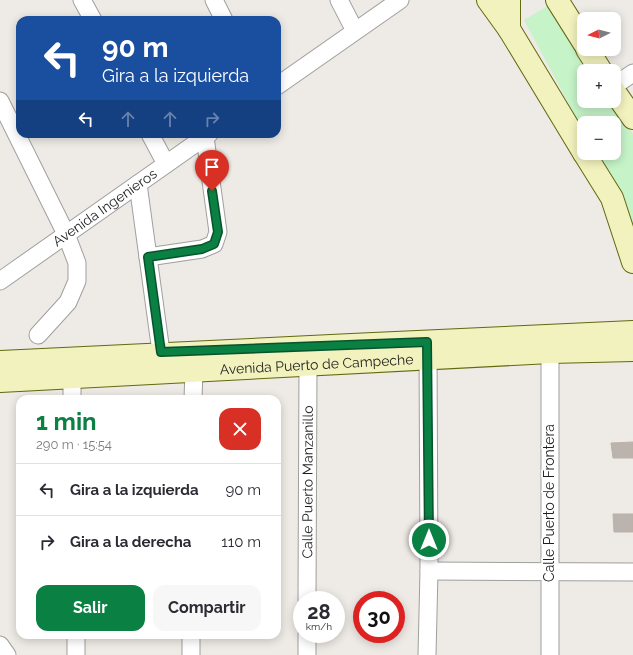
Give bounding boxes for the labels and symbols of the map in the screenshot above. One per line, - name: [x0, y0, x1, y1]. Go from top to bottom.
- north arrow: [577, 12, 621, 56]
- pin: [195, 150, 229, 191]
- street label: Avenida Ingenieros: [50, 165, 160, 249]
- street label: Avenida Puerto de Campeche: [219, 351, 414, 377]
- street label: Calle Puerto Manzanillo: [299, 405, 316, 559]
- street label: Calle Puerto de Frontera: [541, 424, 557, 582]
- position arrow: [408, 519, 450, 561]
- speed limit sign: 30: [353, 591, 405, 643]

